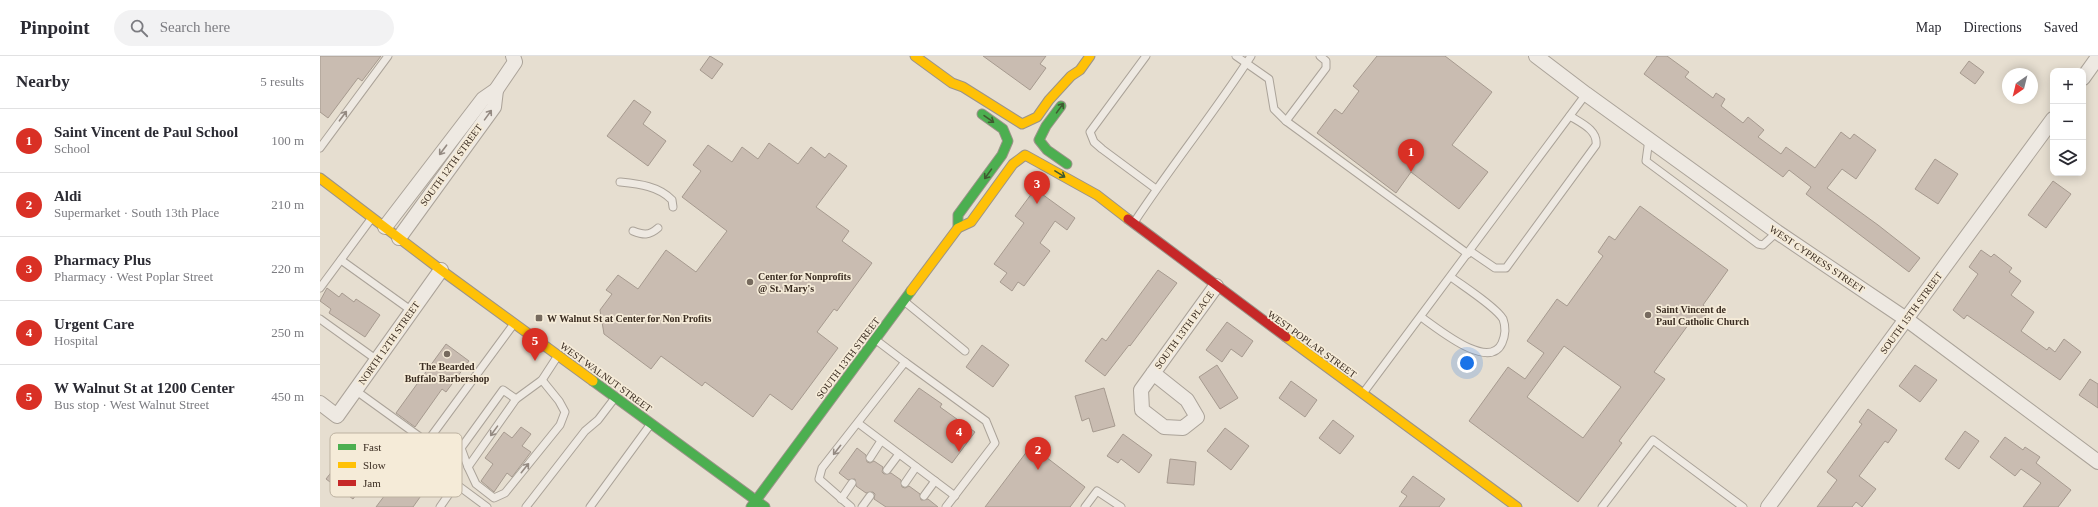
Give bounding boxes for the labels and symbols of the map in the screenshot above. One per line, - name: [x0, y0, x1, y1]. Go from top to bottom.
- north arrow: [2002, 68, 2038, 104]
- one-way arrow: [1056, 102, 1064, 113]
- one-way arrow: [483, 110, 492, 121]
- one-way arrow: [339, 111, 347, 122]
- one-way arrow: [984, 115, 995, 123]
- street label: SOUTH 12TH STREET: [418, 122, 484, 208]
- pin: 1: [1398, 139, 1424, 172]
- one-way arrow: [439, 145, 447, 156]
- one-way arrow: [984, 168, 992, 179]
- one-way arrow: [1054, 170, 1066, 178]
- pin: 3: [1024, 171, 1050, 204]
- street label: WEST CYPRESS STREET: [1767, 223, 1867, 295]
- street label: SOUTH 15TH STREET: [1878, 270, 1944, 356]
- place label: Center for Nonprofits @ St. Mary's: [758, 271, 851, 294]
- marker: Center for Nonprofits @ St. Mary's: [745, 277, 755, 287]
- street label: SOUTH 13TH PLACE: [1152, 289, 1216, 371]
- street label: NORTH 12TH STREET: [356, 299, 422, 387]
- place label: Saint Vincent de Paul Catholic Church: [1656, 304, 1750, 327]
- street label: WEST POPLAR STREET: [1265, 308, 1359, 380]
- marker: Saint Vincent de Paul Catholic Church: [1643, 310, 1653, 320]
- marker: W Walnut St at Center for Non Profits: [534, 313, 544, 323]
- place label: W Walnut St at Center for Non Profits: [547, 313, 711, 324]
- street label: SOUTH 13TH STREET: [814, 315, 882, 401]
- pin: 5: [522, 328, 548, 361]
- street label: WEST WALNUT STREET: [558, 340, 654, 414]
- marker: The Bearded Buffalo Barbershop: [442, 349, 452, 359]
- your location: [1457, 353, 1477, 373]
- place label: The Bearded Buffalo Barbershop: [405, 361, 490, 384]
- pin: 4: [946, 419, 972, 452]
- one-way arrow: [490, 425, 498, 436]
- legend: [330, 433, 462, 497]
- pin: 2: [1025, 437, 1051, 470]
- text: Fast: [363, 441, 381, 453]
- one-way arrow: [832, 444, 841, 455]
- text: Slow: [363, 459, 386, 471]
- one-way arrow: [521, 463, 530, 474]
- text: Jam: [363, 477, 381, 489]

